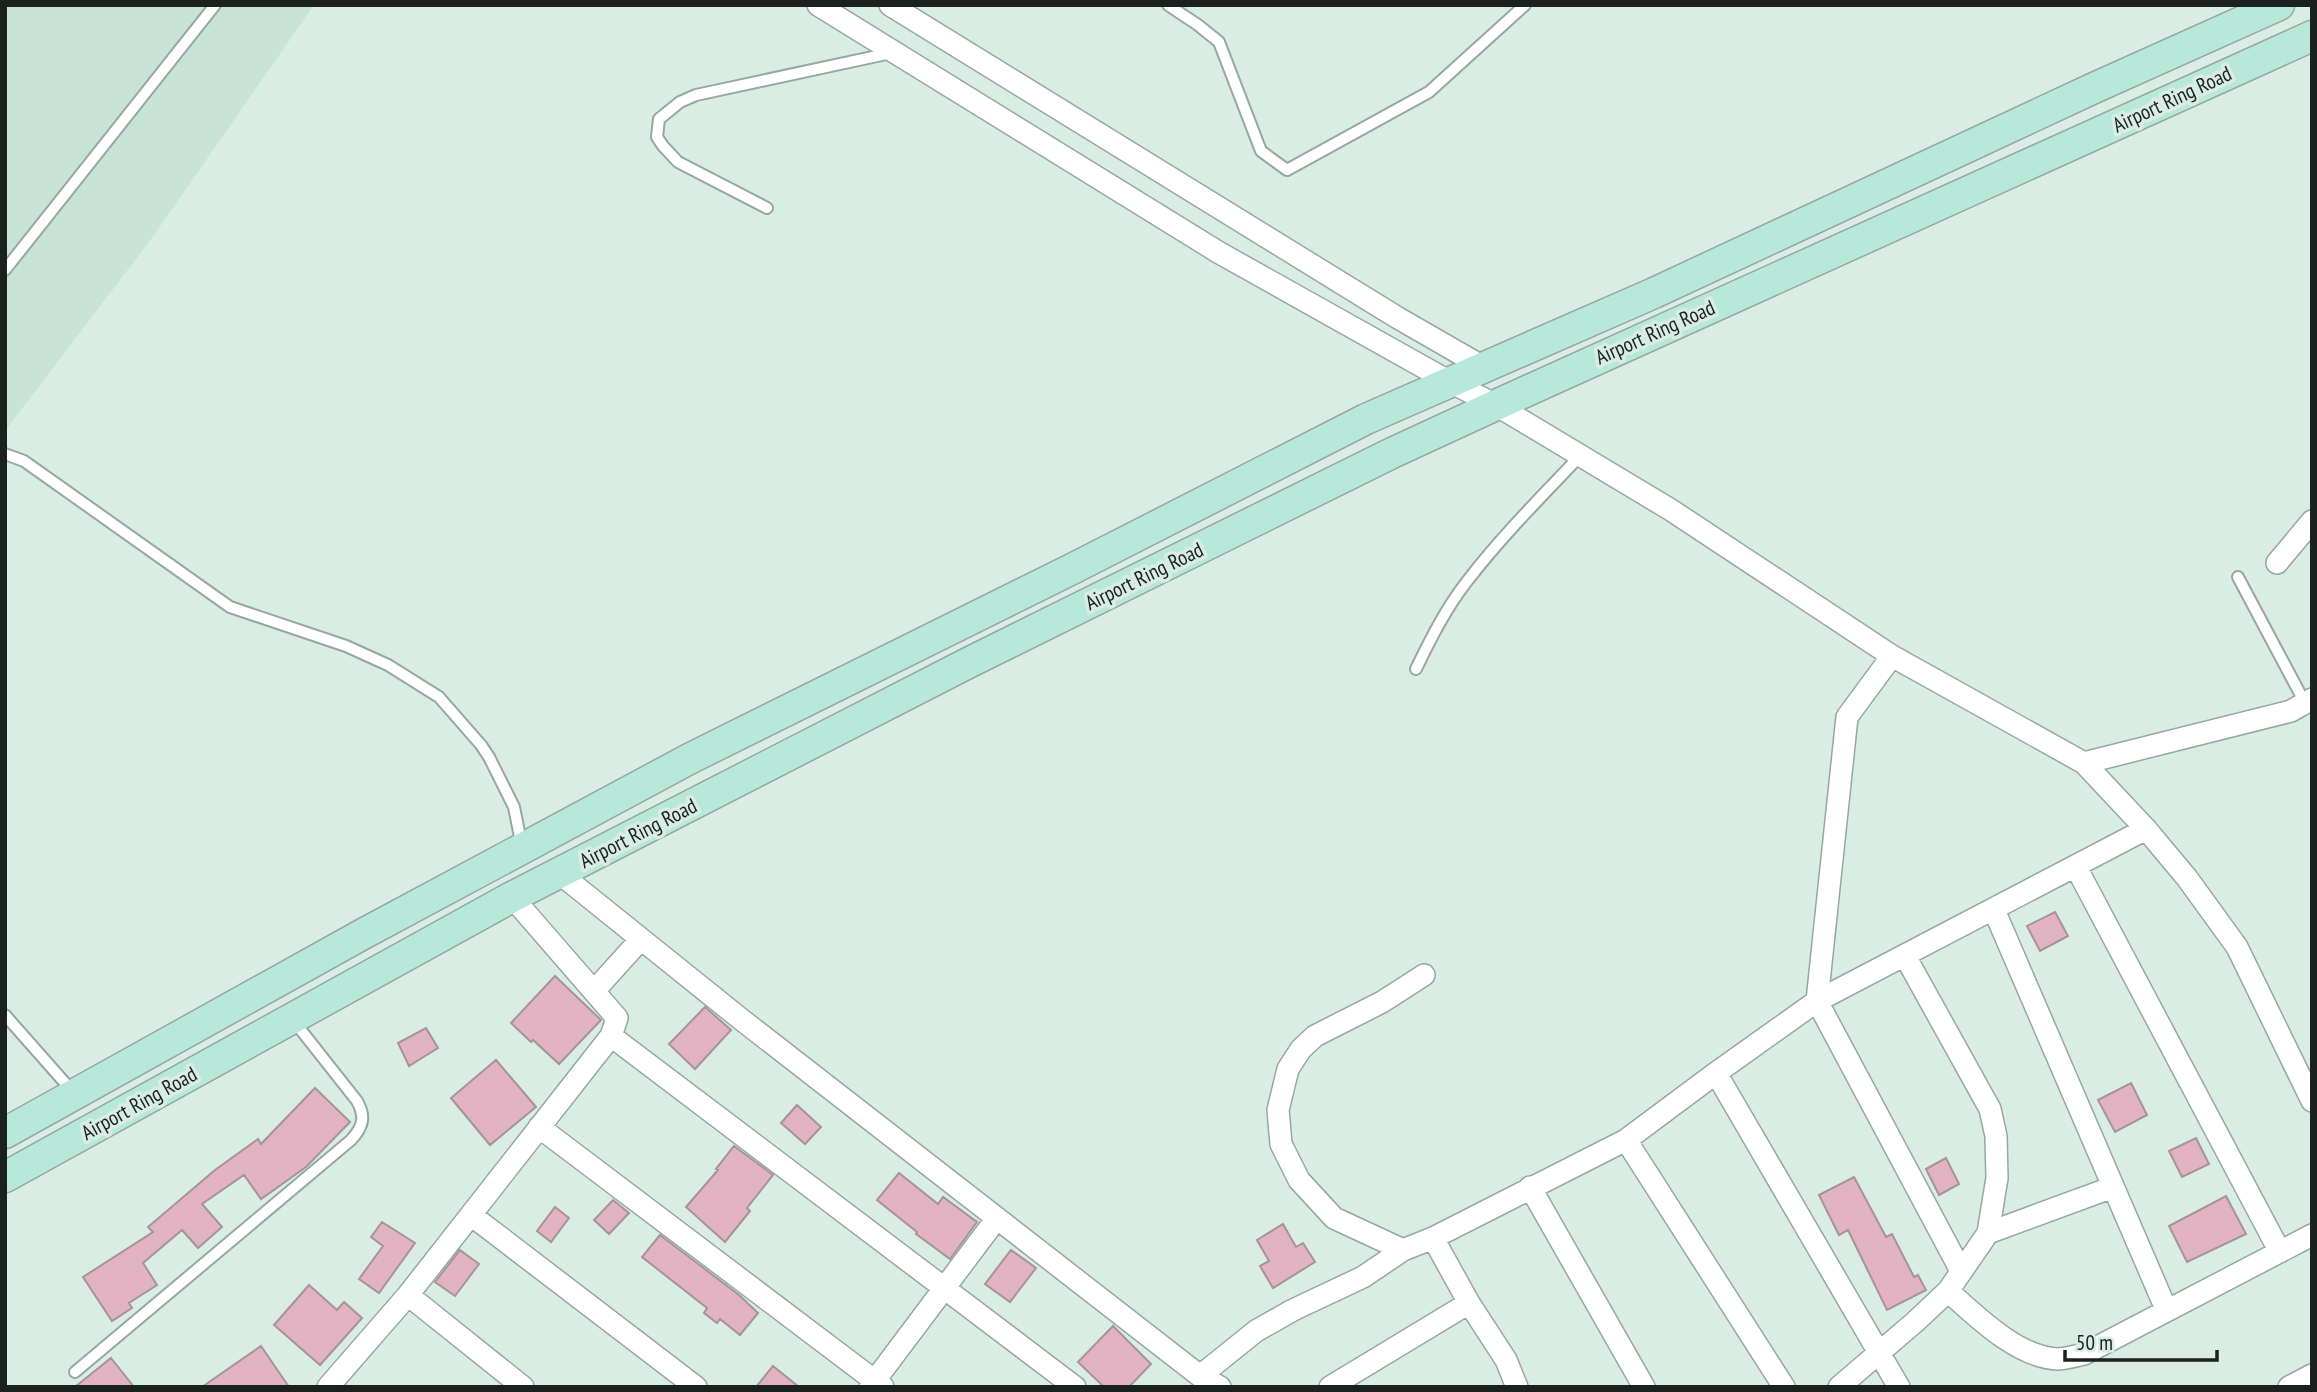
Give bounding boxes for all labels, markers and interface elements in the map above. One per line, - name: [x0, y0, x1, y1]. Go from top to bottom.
- street label: Airport Ring Road: [2108, 60, 2236, 138]
- street label: Airport Ring Road: [1591, 294, 1719, 370]
- street label: Airport Ring Road: [1080, 536, 1208, 616]
- street label: Airport Ring Road: [575, 792, 701, 874]
- street label: Airport Ring Road: [76, 1060, 202, 1146]
- scale bar: [2065, 1318, 2217, 1362]
- text: 50 m: [2076, 1329, 2113, 1356]

